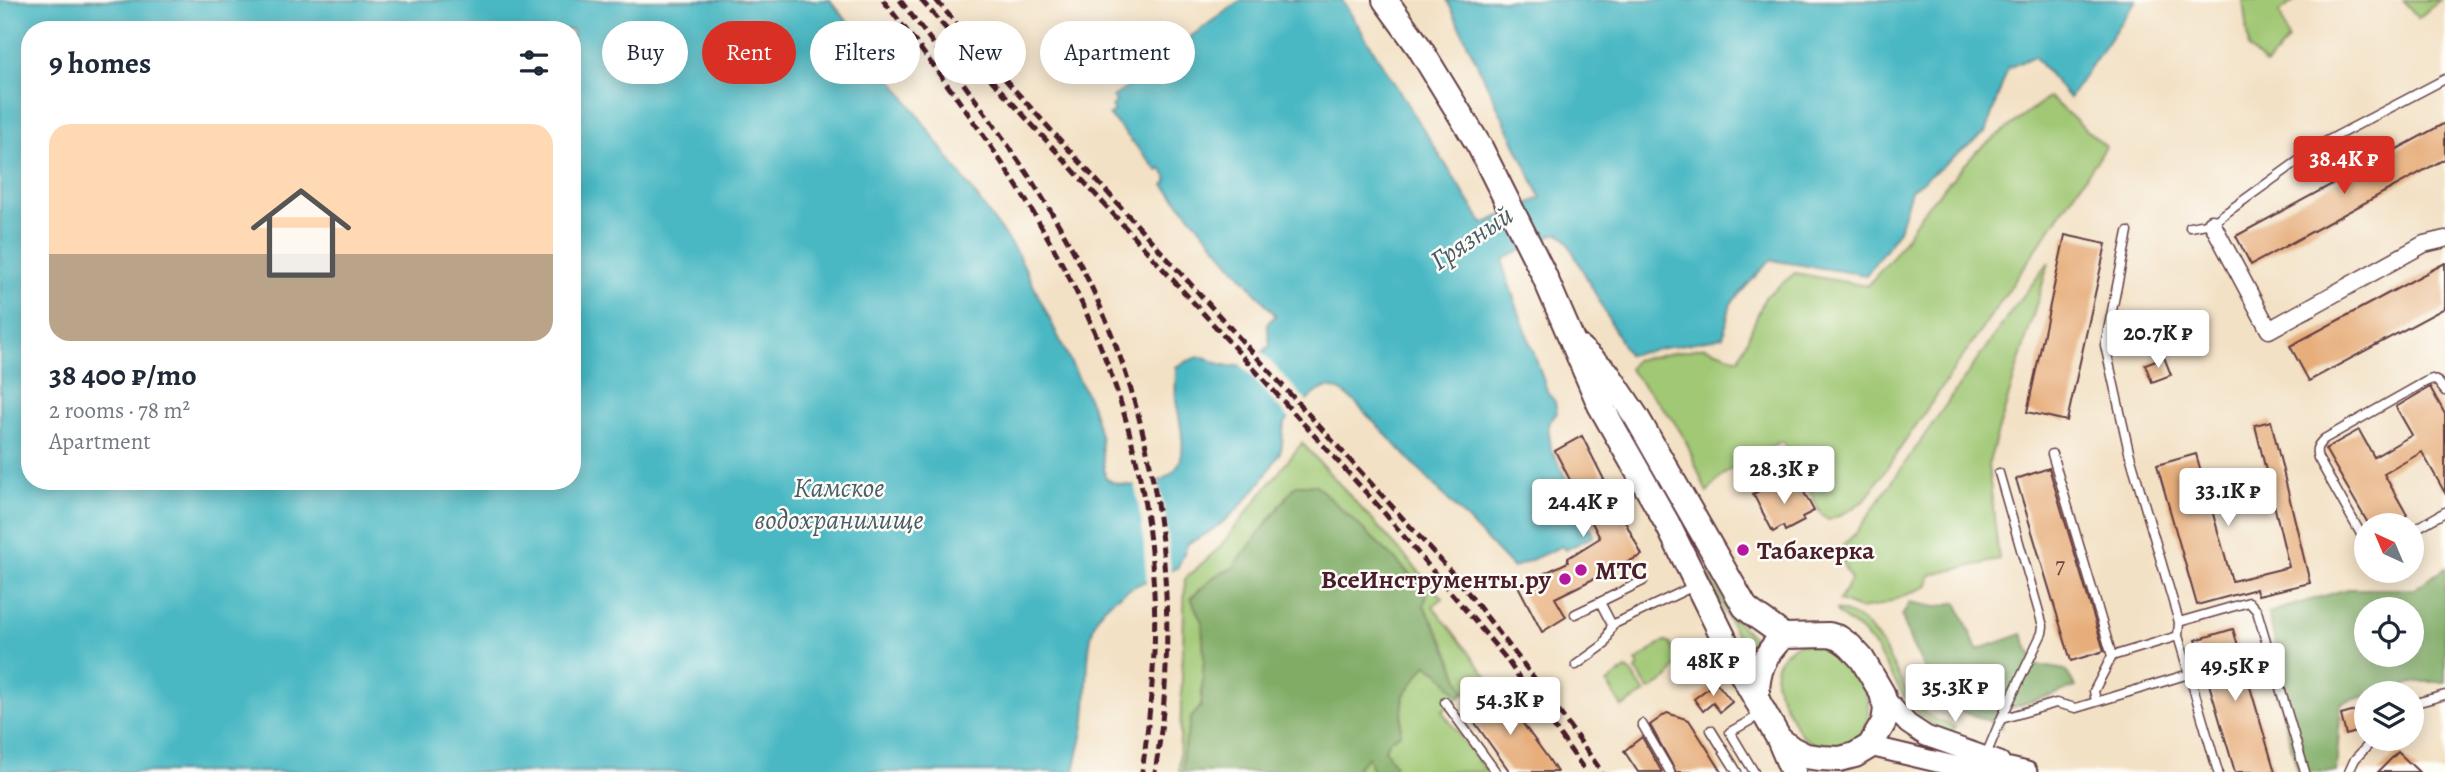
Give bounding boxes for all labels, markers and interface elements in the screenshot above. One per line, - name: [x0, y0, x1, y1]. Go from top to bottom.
- chip: Buy: [602, 21, 688, 84]
- chip: Rent: [702, 21, 796, 84]
- chip: Filters: [810, 21, 920, 84]
- chip: New: [934, 21, 1026, 84]
- chip: Apartment: [1040, 21, 1195, 84]
- text: 9 homes: [49, 43, 151, 83]
- icon: filters: [515, 44, 553, 82]
- pin: 38.4K ₽: [2279, 136, 2409, 196]
- text: 38.4K ₽: [2310, 143, 2378, 174]
- icon: home: [238, 170, 364, 296]
- water label: Грязный: [1422, 196, 1521, 280]
- pin: 20.7K ₽: [2093, 310, 2223, 370]
- text: 20.7K ₽: [2123, 317, 2193, 348]
- text: 38 400 ₽/mo: [49, 355, 197, 395]
- text: 2 rooms · 78 m²: [49, 395, 190, 426]
- text: Apartment: [49, 426, 151, 457]
- pin: 28.3K ₽: [1719, 447, 1849, 506]
- text: 28.3K ₽: [1749, 453, 1819, 484]
- pin: 33.1K ₽: [2163, 468, 2293, 528]
- water label: Камское водохранилище: [754, 469, 924, 539]
- text: 33.1K ₽: [2195, 475, 2261, 506]
- pin: 24.4K ₽: [1518, 480, 1648, 539]
- text: 24.4K ₽: [1548, 486, 1618, 517]
- north arrow: [2354, 513, 2424, 583]
- map controls: [2354, 513, 2424, 751]
- place label: Табакерка: [1757, 533, 1875, 568]
- marker: Табакерка: [1735, 542, 1751, 558]
- house number: 7: [2055, 550, 2065, 581]
- place label: МТС: [1595, 553, 1647, 588]
- place label: ВсеИнструменты.ру: [1321, 562, 1551, 597]
- marker: МТС: [1573, 562, 1589, 578]
- marker: ВсеИнструменты.ру: [1557, 571, 1573, 587]
- button: locate: [2354, 597, 2424, 667]
- pin: 48K ₽: [1664, 638, 1762, 698]
- pin: 49.5K ₽: [2170, 644, 2300, 703]
- text: 48K ₽: [1687, 645, 1739, 676]
- text: 49.5K ₽: [2201, 650, 2269, 681]
- pin: 35.3K ₽: [1890, 664, 2020, 724]
- text: 35.3K ₽: [1922, 671, 1988, 702]
- pin: 54.3K ₽: [1445, 678, 1575, 737]
- button: layers: [2354, 681, 2424, 751]
- text: 54.3K ₽: [1476, 684, 1544, 715]

